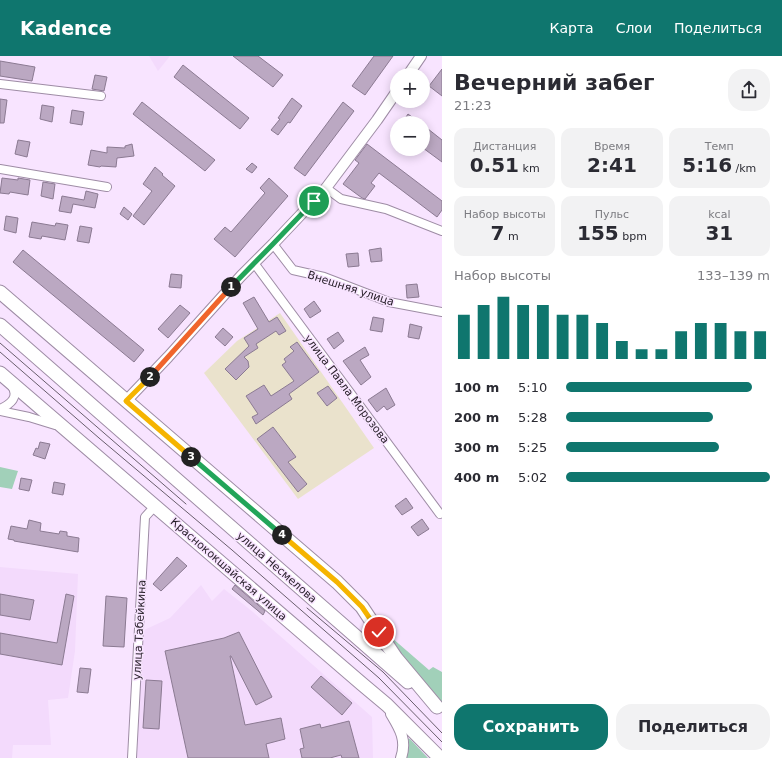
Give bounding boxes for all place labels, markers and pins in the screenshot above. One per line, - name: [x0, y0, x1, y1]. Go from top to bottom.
- pin: [297, 184, 331, 218]
- pin: 1: [221, 277, 241, 297]
- pin: 2: [140, 367, 160, 387]
- pin: 3: [181, 447, 201, 467]
- pin: 4: [272, 525, 292, 545]
- pin: [362, 615, 396, 649]

